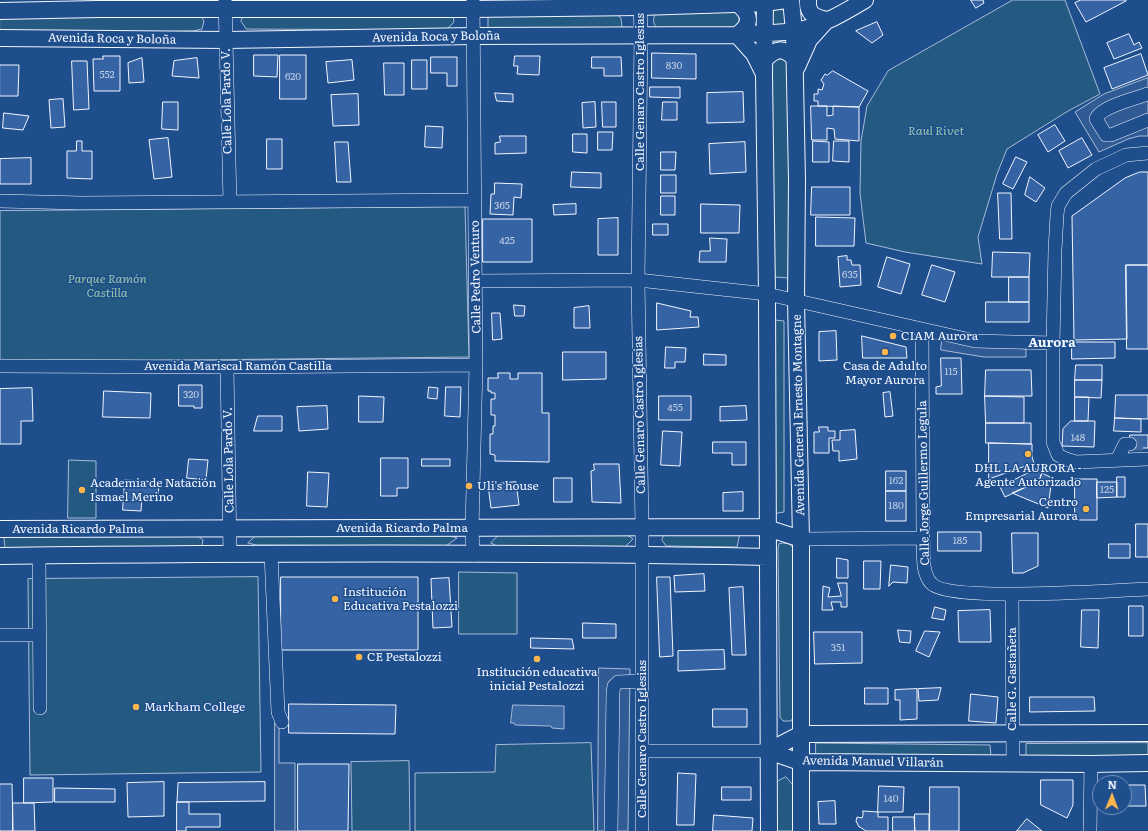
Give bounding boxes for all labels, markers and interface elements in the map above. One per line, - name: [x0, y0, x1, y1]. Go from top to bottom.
- street label: Calle Genaro Castro Iglesias: [633, 13, 647, 171]
- street label: Avenida Roca y Boloña: [372, 29, 500, 45]
- street label: Avenida Roca y Boloña: [48, 31, 176, 47]
- street label: Calle Lola Pardo V.: [219, 48, 235, 154]
- house number: 830: [666, 60, 682, 72]
- house number: 552: [99, 69, 115, 81]
- house number: 620: [285, 71, 301, 83]
- park label: Raul Rivet: [908, 124, 964, 138]
- house number: 365: [494, 200, 510, 212]
- street label: Calle Pedro Venturo: [468, 220, 484, 334]
- house number: 425: [499, 235, 515, 247]
- house number: 635: [842, 269, 858, 281]
- park label: Parque Ramón Castilla: [67, 272, 147, 300]
- street label: Avenida General Ernesto Montagne: [790, 314, 808, 516]
- place label: CIAM Aurora: [901, 329, 978, 343]
- marker: CIAM Aurora: [888, 331, 898, 341]
- district label: Aurora: [1028, 335, 1076, 351]
- street label: Calle Genaro Castro Iglesias: [631, 336, 649, 494]
- marker: Casa de Adulto Mayor Aurora: [880, 347, 890, 357]
- street label: Avenida Mariscal Ramón Castilla: [144, 359, 332, 373]
- place label: Casa de Adulto Mayor Aurora: [843, 359, 927, 387]
- house number: 115: [944, 366, 958, 378]
- house number: 320: [183, 389, 199, 401]
- street label: Calle Jorge Guillermo Legula: [915, 400, 933, 566]
- house number: 455: [667, 402, 683, 414]
- street label: Calle Lola Pardo V.: [221, 407, 237, 513]
- house number: 148: [1071, 432, 1085, 444]
- marker: DHL LA AURORA - Agente Autorizado: [1023, 449, 1033, 459]
- place label: DHL LA AURORA - Agente Autorizado: [974, 461, 1082, 489]
- house number: 162: [889, 475, 903, 487]
- place label: Academia de Natación Ismael Merino: [90, 476, 216, 504]
- place label: Uli's house: [477, 479, 539, 493]
- marker: Uli's house: [464, 481, 474, 491]
- house number: 125: [1100, 484, 1114, 496]
- marker: Academia de Natación Ismael Merino: [77, 485, 87, 495]
- place label: Centro Empresarial Aurora: [965, 495, 1078, 523]
- house number: 180: [888, 500, 904, 512]
- marker: Centro Empresarial Aurora: [1081, 504, 1091, 514]
- street label: Avenida Ricardo Palma: [336, 521, 468, 535]
- street label: Avenida Ricardo Palma: [12, 522, 144, 536]
- house number: 185: [953, 535, 967, 547]
- place label: Institución Educativa Pestalozzi: [343, 585, 458, 613]
- marker: Institución Educativa Pestalozzi: [330, 594, 340, 604]
- street label: Calle G. Gastañeta: [1005, 627, 1019, 731]
- house number: 351: [831, 642, 845, 654]
- place label: CE Pestalozzi: [367, 650, 442, 664]
- marker: CE Pestalozzi: [354, 652, 364, 662]
- marker: Institución educativa inicial Pestalozzi: [532, 654, 542, 664]
- street label: Calle Genaro Castro Iglesias: [635, 660, 649, 818]
- place label: Institución educativa inicial Pestalozzi: [476, 665, 598, 693]
- place label: Markham College: [144, 700, 245, 714]
- marker: Markham College: [131, 702, 141, 712]
- street label: Avenida Manuel Villarán: [802, 754, 944, 770]
- north arrow: [1092, 775, 1132, 815]
- text: N: [1107, 776, 1117, 792]
- house number: 140: [884, 793, 898, 805]

